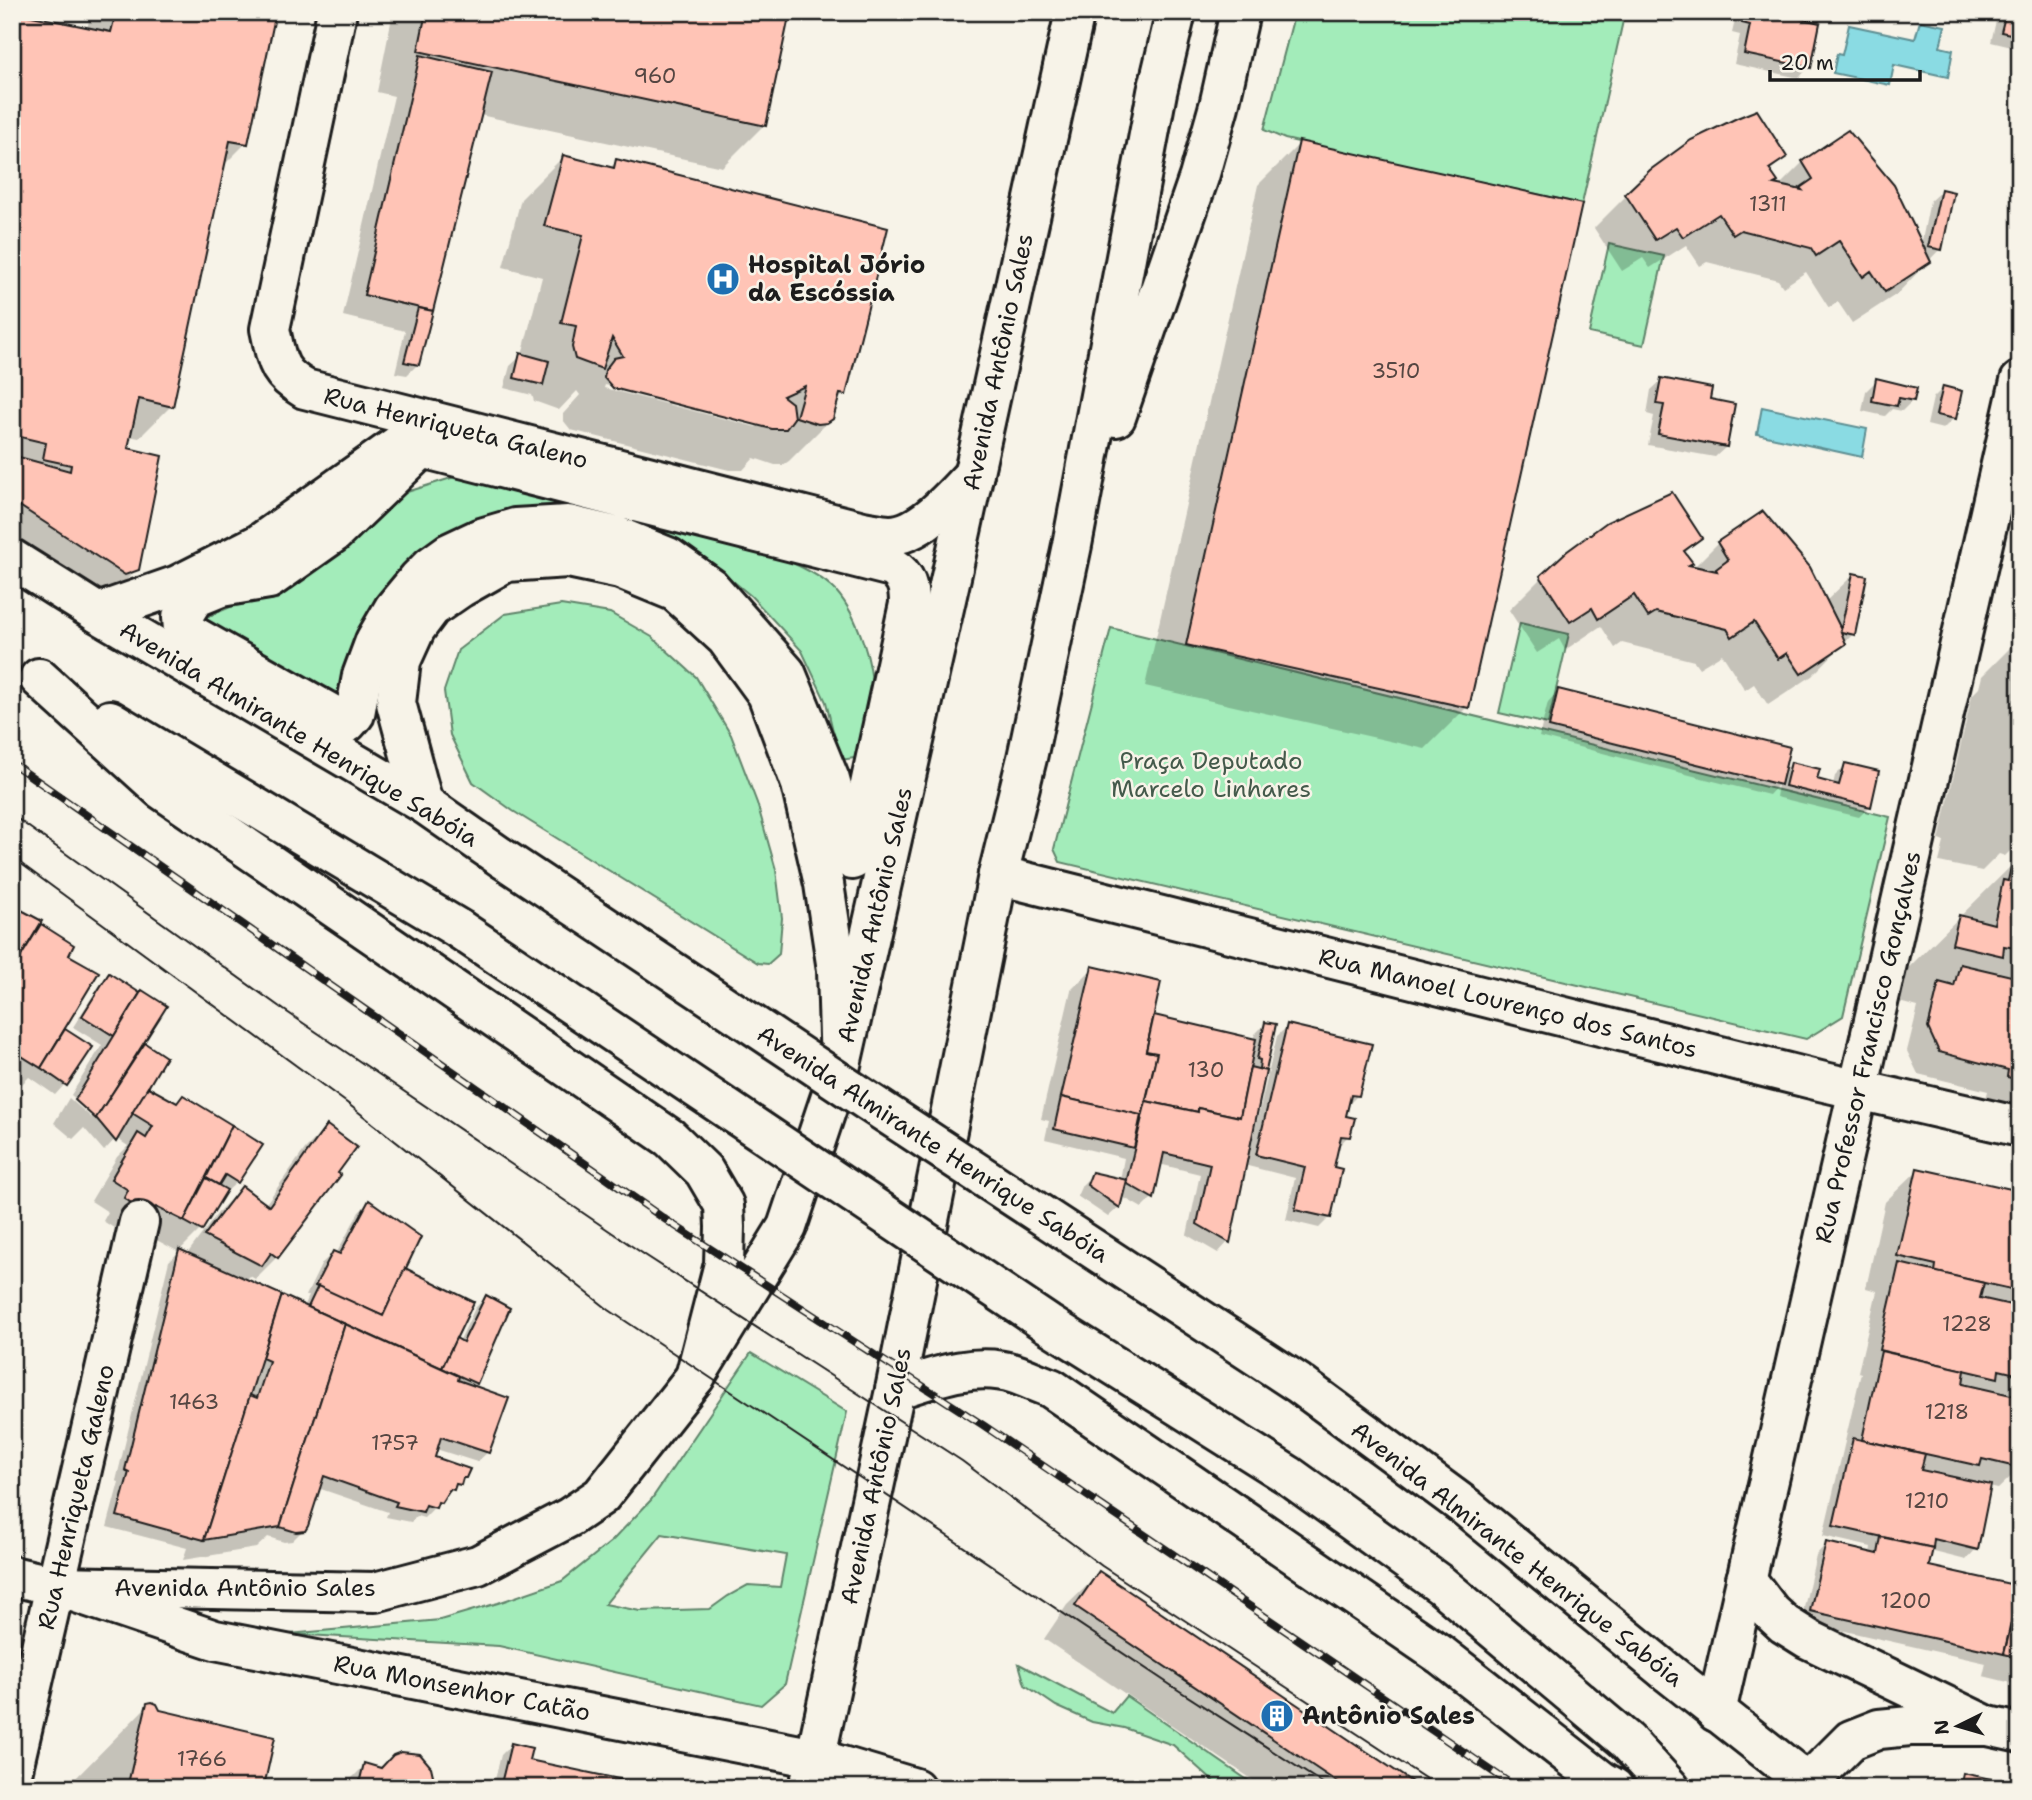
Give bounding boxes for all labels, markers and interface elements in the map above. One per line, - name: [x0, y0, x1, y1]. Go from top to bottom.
- scale bar: [1770, 38, 1920, 82]
- text: 20 m: [1780, 49, 1834, 77]
- house number: 960: [633, 62, 677, 90]
- house number: 1311: [1749, 190, 1787, 218]
- street label: Avenida Antônio Sales: [955, 231, 1041, 493]
- place label: Hospital Jório da Escóssia: [748, 249, 925, 309]
- hospital icon: Hospital Jório da Escóssia: [704, 260, 742, 298]
- house number: 3510: [1372, 357, 1420, 385]
- street label: Rua Henriqueta Galeno: [321, 380, 591, 476]
- street label: Avenida Almirante Henrique Sabóia: [114, 614, 485, 854]
- park label: Praça Deputado Marcelo Linhares: [1111, 745, 1311, 805]
- street label: Avenida Antônio Sales: [830, 784, 920, 1046]
- street label: Rua Professor Francisco Gonçalves: [1807, 848, 1929, 1246]
- street label: Rua Manoel Lourenço dos Santos: [1315, 940, 1701, 1066]
- street label: Avenida Almirante Henrique Sabóia: [751, 1018, 1115, 1270]
- house number: 130: [1188, 1056, 1224, 1084]
- house number: 1228: [1942, 1310, 1992, 1338]
- street label: Avenida Antônio Sales: [833, 1345, 919, 1607]
- street label: Rua Henriqueta Galeno: [30, 1361, 122, 1633]
- house number: 1463: [169, 1388, 219, 1416]
- house number: 1218: [1925, 1398, 1969, 1426]
- street label: Avenida Almirante Henrique Sabóia: [1344, 1414, 1690, 1694]
- house number: 1757: [371, 1429, 419, 1457]
- house number: 1210: [1905, 1487, 1949, 1515]
- street label: Avenida Antônio Sales: [114, 1572, 376, 1604]
- house number: 1200: [1881, 1587, 1931, 1615]
- street label: Rua Monsenhor Catão: [331, 1647, 593, 1729]
- north arrow: [1924, 1692, 1994, 1762]
- building icon: Antônio Sales: [1258, 1697, 1296, 1735]
- place label: Antônio Sales: [1302, 1700, 1475, 1732]
- text: N: [1928, 1719, 1955, 1736]
- house number: 1766: [177, 1745, 227, 1773]

